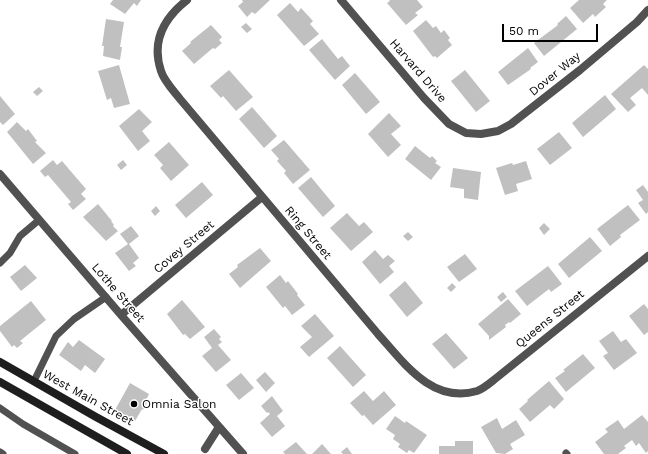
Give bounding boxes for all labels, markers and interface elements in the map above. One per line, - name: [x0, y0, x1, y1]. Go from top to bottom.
- scale bar: [504, 16, 600, 42]
- text: 50 m: [509, 24, 539, 38]
- street label: Harvard Drive: [386, 36, 450, 106]
- street label: Dover Way: [526, 49, 584, 99]
- street label: Ring Street: [282, 203, 334, 263]
- street label: Covey Street: [151, 217, 217, 277]
- street label: Lothe Street: [88, 260, 148, 326]
- street label: Queens Street: [513, 287, 587, 351]
- street label: West Main Street: [40, 367, 136, 429]
- place label: Omnia Salon: [142, 397, 217, 411]
- marker: Omnia Salon: [129, 399, 139, 409]

